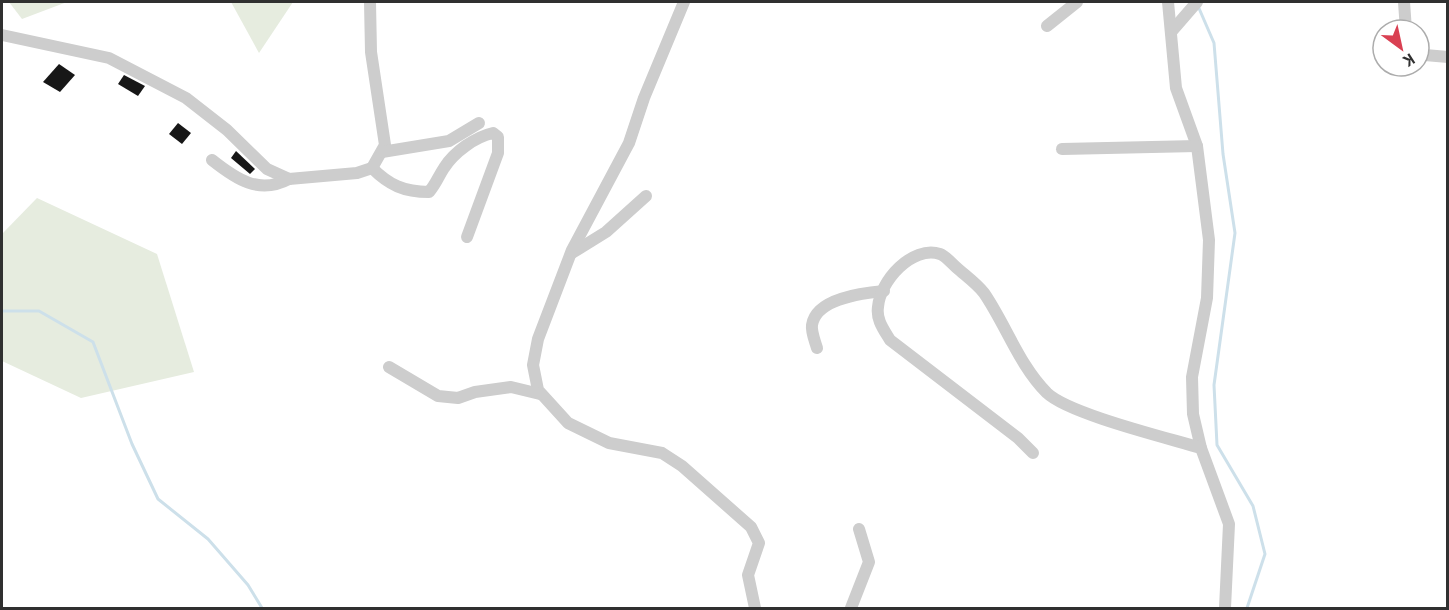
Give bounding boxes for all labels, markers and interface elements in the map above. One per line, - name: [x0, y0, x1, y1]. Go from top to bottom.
- north arrow: [1371, 18, 1431, 78]
- text: K: [1399, 49, 1419, 72]

